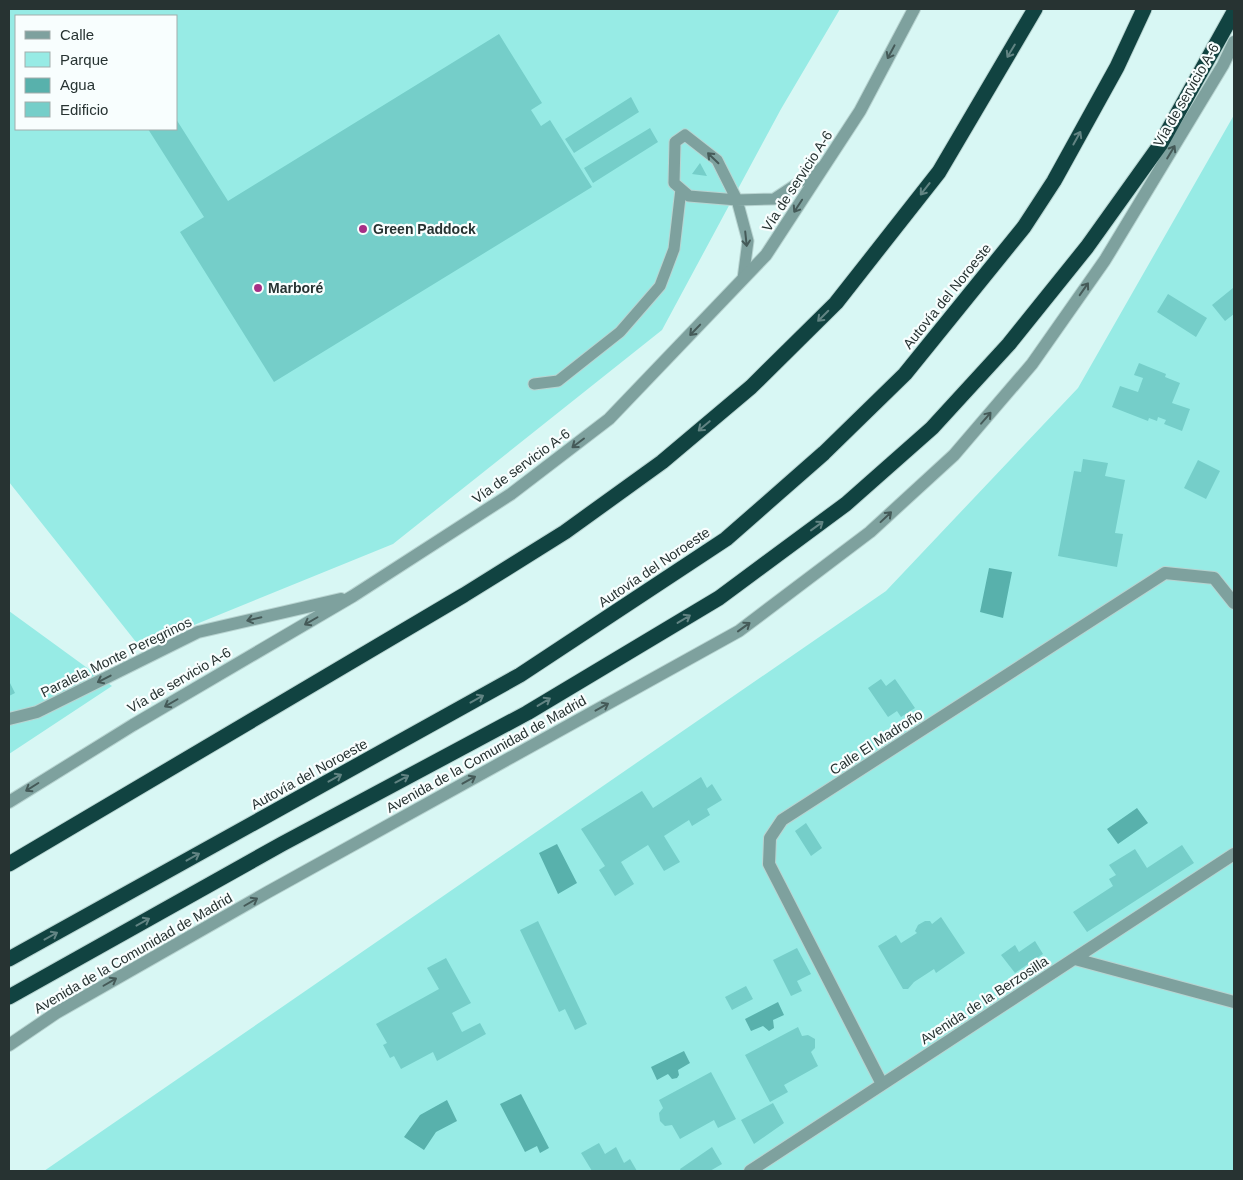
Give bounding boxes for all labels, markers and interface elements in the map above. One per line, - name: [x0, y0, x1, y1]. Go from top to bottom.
- legend: [15, 15, 178, 130]
- text: Calle: [60, 26, 94, 43]
- street label: Vía de servicio A-6: [1150, 40, 1222, 150]
- one-way arrow: [886, 44, 895, 59]
- one-way arrow: [1006, 44, 1016, 58]
- text: Parque: [60, 51, 108, 68]
- text: Agua: [60, 76, 96, 93]
- text: Edificio: [60, 101, 108, 118]
- street label: Vía de servicio A-6: [759, 128, 836, 234]
- one-way arrow: [1073, 132, 1083, 146]
- one-way arrow: [1167, 145, 1177, 159]
- one-way arrow: [707, 152, 719, 164]
- one-way arrow: [920, 182, 931, 195]
- one-way arrow: [793, 198, 803, 212]
- place label: Green Paddock: [373, 221, 476, 237]
- marker: Green Paddock: [357, 223, 369, 235]
- one-way arrow: [741, 231, 751, 247]
- street label: Autovía del Noroeste: [900, 240, 994, 352]
- place label: Marboré: [268, 280, 323, 296]
- marker: Marboré: [252, 282, 264, 294]
- one-way arrow: [1079, 282, 1089, 296]
- one-way arrow: [818, 309, 830, 321]
- one-way arrow: [689, 324, 701, 336]
- one-way arrow: [980, 411, 991, 424]
- one-way arrow: [698, 421, 711, 432]
- street label: Vía de servicio A-6: [469, 425, 573, 507]
- one-way arrow: [571, 438, 585, 448]
- one-way arrow: [880, 511, 892, 523]
- one-way arrow: [810, 520, 823, 531]
- street label: Autovía del Noroeste: [595, 524, 713, 610]
- street label: Paralela Monte Peregrinos: [38, 613, 194, 701]
- one-way arrow: [677, 613, 691, 623]
- one-way arrow: [247, 615, 263, 624]
- one-way arrow: [304, 616, 319, 626]
- one-way arrow: [736, 622, 750, 632]
- street label: Vía de servicio A-6: [124, 644, 234, 716]
- one-way arrow: [97, 674, 112, 684]
- street label: Avenida de la Comunidad de Madrid: [383, 692, 589, 816]
- one-way arrow: [470, 693, 484, 703]
- one-way arrow: [537, 696, 551, 706]
- one-way arrow: [164, 698, 178, 708]
- one-way arrow: [594, 702, 609, 711]
- street label: Calle El Madroño: [827, 706, 926, 778]
- street label: Autovía del Noroeste: [248, 735, 370, 813]
- one-way arrow: [328, 772, 342, 782]
- one-way arrow: [394, 774, 408, 784]
- one-way arrow: [462, 775, 476, 785]
- one-way arrow: [26, 783, 40, 793]
- one-way arrow: [186, 851, 200, 861]
- street label: Avenida de la Comunidad de Madrid: [31, 890, 235, 1016]
- one-way arrow: [243, 896, 257, 906]
- one-way arrow: [135, 916, 149, 926]
- one-way arrow: [44, 930, 58, 940]
- street label: Avenida de la Berzosilla: [917, 953, 1051, 1047]
- one-way arrow: [102, 977, 116, 987]

